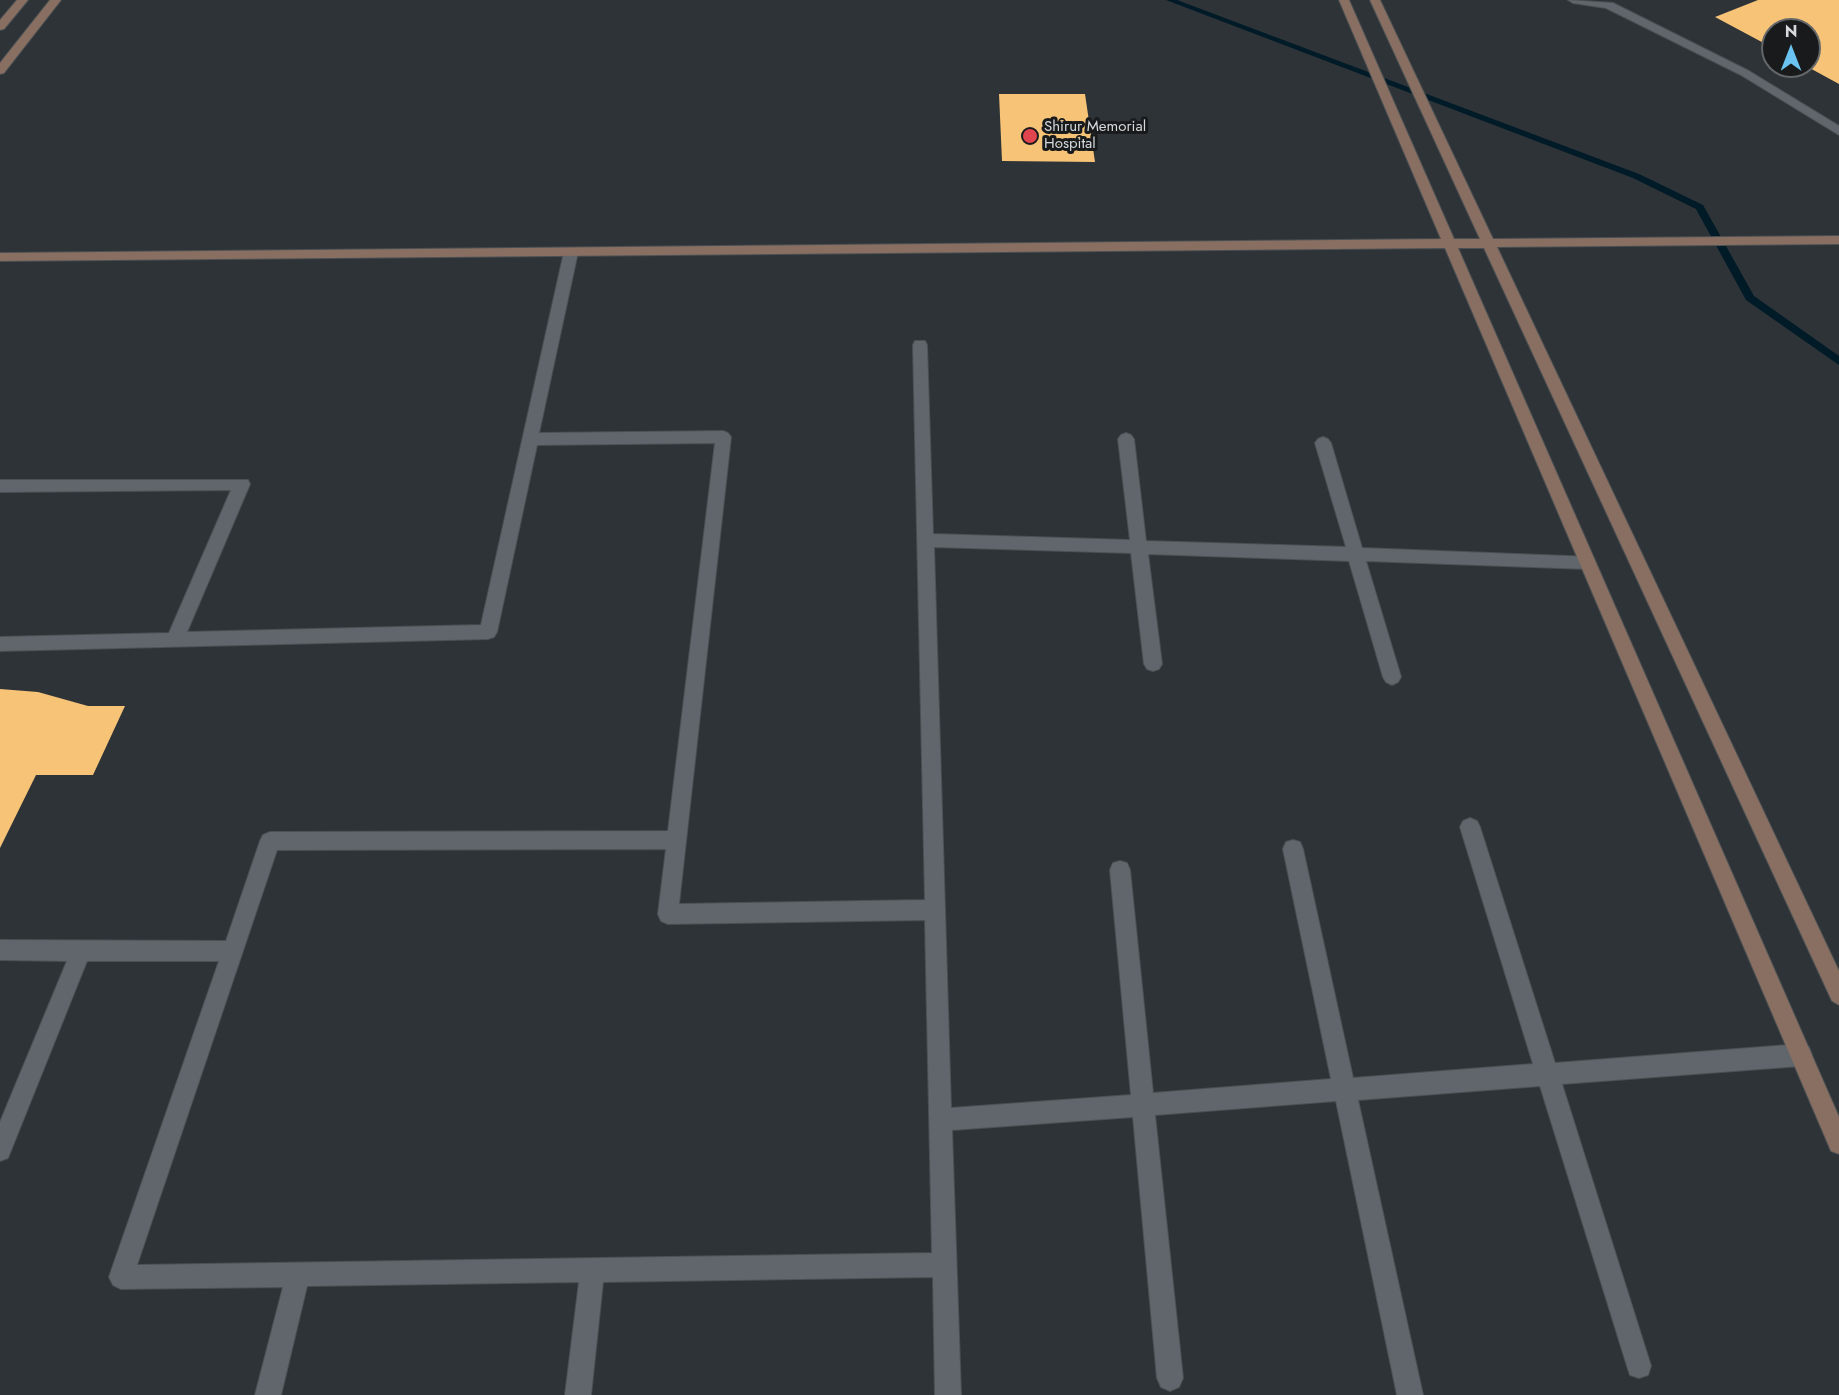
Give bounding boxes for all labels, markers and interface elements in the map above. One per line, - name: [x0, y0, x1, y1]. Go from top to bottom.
- north arrow: [1761, 18, 1821, 78]
- text: N: [1785, 20, 1797, 43]
- place label: Shirur Memorial Hospital: [1044, 118, 1146, 153]
- marker: Shirur Memorial Hospital: [1021, 127, 1039, 145]

